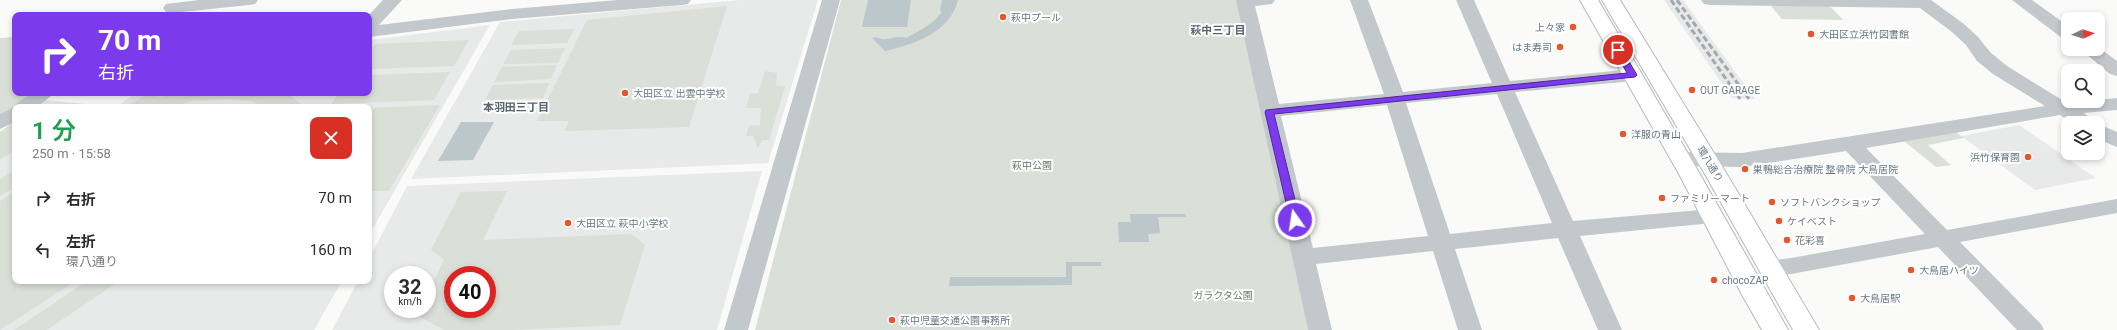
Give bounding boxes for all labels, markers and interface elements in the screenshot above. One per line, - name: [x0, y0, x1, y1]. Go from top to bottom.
- marker: 萩中プール: [998, 12, 1008, 22]
- place label: 萩中プール: [1011, 12, 1061, 23]
- north arrow: [2061, 12, 2105, 56]
- map controls: [2061, 12, 2105, 160]
- place label: 上々家: [1535, 22, 1565, 33]
- marker: 上々家: [1568, 22, 1578, 32]
- text: 70 m: [98, 24, 161, 57]
- district label: 萩中三丁目: [1191, 24, 1246, 37]
- icon: right: [32, 28, 84, 80]
- marker: 大田区立浜竹図書館: [1806, 29, 1816, 39]
- place label: 大田区立浜竹図書館: [1819, 29, 1909, 40]
- pin: [1601, 33, 1635, 67]
- icon: arrive: [1607, 39, 1629, 61]
- place label: はま寿司: [1512, 42, 1552, 53]
- marker: はま寿司: [1555, 42, 1565, 52]
- text: 右折: [98, 62, 134, 83]
- button: search: [2061, 64, 2105, 108]
- marker: OUT GARAGE: [1687, 85, 1697, 95]
- place label: OUT GARAGE: [1700, 85, 1760, 96]
- marker: 大田区立 出雲中学校: [620, 88, 630, 98]
- place label: 大田区立 出雲中学校: [633, 88, 725, 99]
- district label: 本羽田三丁目: [483, 101, 549, 114]
- button: layers: [2061, 116, 2105, 160]
- text: 1 分: [32, 117, 76, 145]
- button: close: [310, 117, 352, 159]
- marker: 洋服の青山: [1618, 129, 1628, 139]
- place label: 洋服の青山: [1631, 129, 1681, 140]
- street label: 環八通り: [1695, 144, 1725, 184]
- text: 250 m · 15:58: [32, 146, 111, 161]
- place label: 浜竹保育園: [1970, 152, 2020, 163]
- marker: 浜竹保育園: [2023, 152, 2033, 162]
- park label: 萩中公園: [1012, 160, 1052, 171]
- marker: 巣鴨総合治療院 整骨院 大鳥居院: [1740, 164, 1750, 174]
- place label: 巣鴨総合治療院 整骨院 大鳥居院: [1753, 164, 1898, 175]
- icon: right: [32, 187, 54, 209]
- text: 70 m: [318, 189, 352, 207]
- text: 右折: [66, 191, 96, 209]
- marker: ファミリーマート: [1657, 193, 1667, 203]
- place label: ファミリーマート: [1670, 193, 1750, 204]
- marker: ソフトバンクショップ: [1767, 197, 1777, 207]
- place label: ソフトバンクショップ: [1780, 197, 1881, 208]
- position arrow: [1274, 199, 1316, 241]
- marker: ケイベスト: [1774, 216, 1784, 226]
- place label: ケイベスト: [1787, 216, 1837, 227]
- marker: 大田区立 萩中小学校: [563, 218, 573, 228]
- place label: 大田区立 萩中小学校: [576, 218, 668, 229]
- text: 左折: [66, 233, 96, 251]
- marker: 花彩喜: [1782, 235, 1792, 245]
- place label: 花彩喜: [1795, 235, 1825, 246]
- icon: left: [32, 239, 54, 261]
- text: 160 m: [310, 241, 352, 259]
- text: 環八通り: [66, 254, 118, 269]
- marker: 大鳥居ハイツ: [1906, 265, 1916, 275]
- place label: 大鳥居ハイツ: [1919, 265, 1979, 276]
- speed limit sign: 40: [444, 266, 496, 318]
- text: 32: [399, 275, 421, 299]
- marker: chocoZAP: [1709, 275, 1719, 285]
- place label: chocoZAP: [1722, 275, 1768, 286]
- park label: ガラクタ公園: [1193, 290, 1253, 301]
- marker: 大鳥居駅: [1847, 293, 1857, 303]
- place label: 大鳥居駅: [1860, 293, 1901, 304]
- text: km/h: [398, 296, 422, 307]
- marker: 萩中児童交通公園事務所: [887, 315, 897, 325]
- place label: 萩中児童交通公園事務所: [900, 315, 1010, 326]

